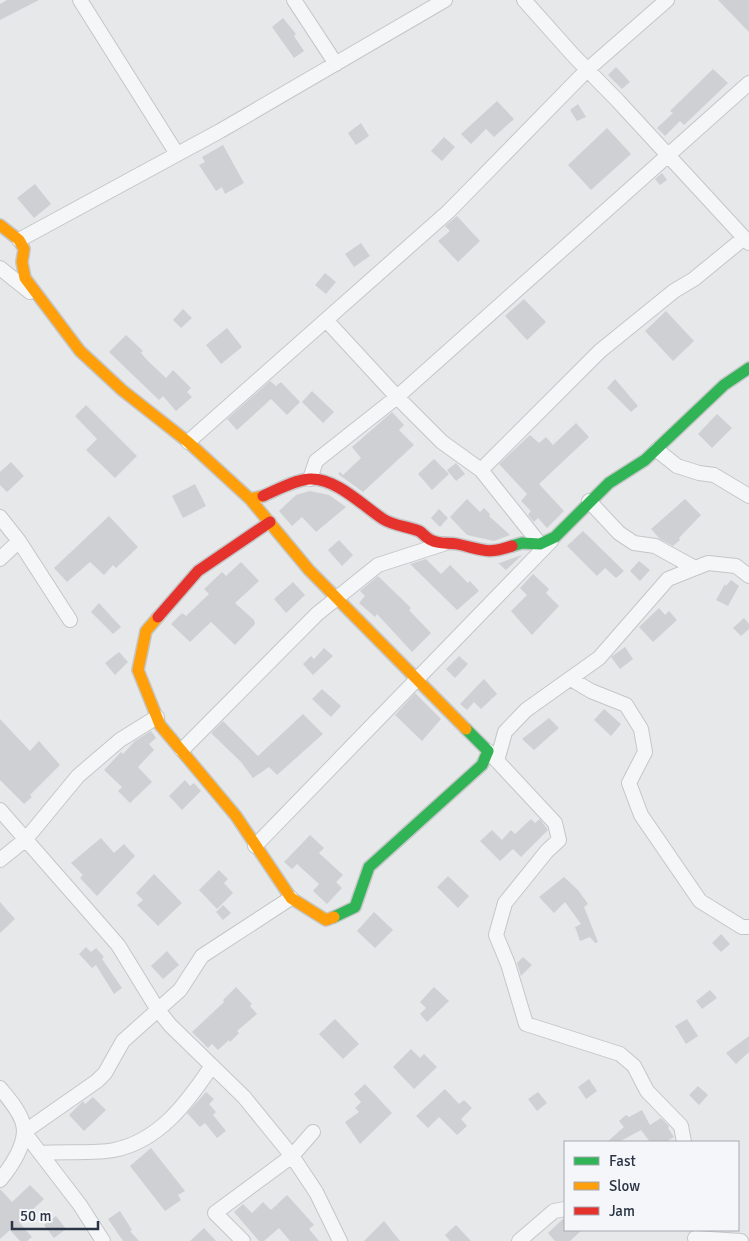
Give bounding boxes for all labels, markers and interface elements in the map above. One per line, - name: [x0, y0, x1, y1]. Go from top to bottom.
- legend: [564, 1141, 739, 1231]
- text: Fast: [609, 1152, 636, 1170]
- text: Slow: [609, 1177, 640, 1195]
- scale bar: [12, 1198, 99, 1230]
- text: Jam: [609, 1202, 635, 1220]
- text: 50 m: [20, 1207, 51, 1225]

